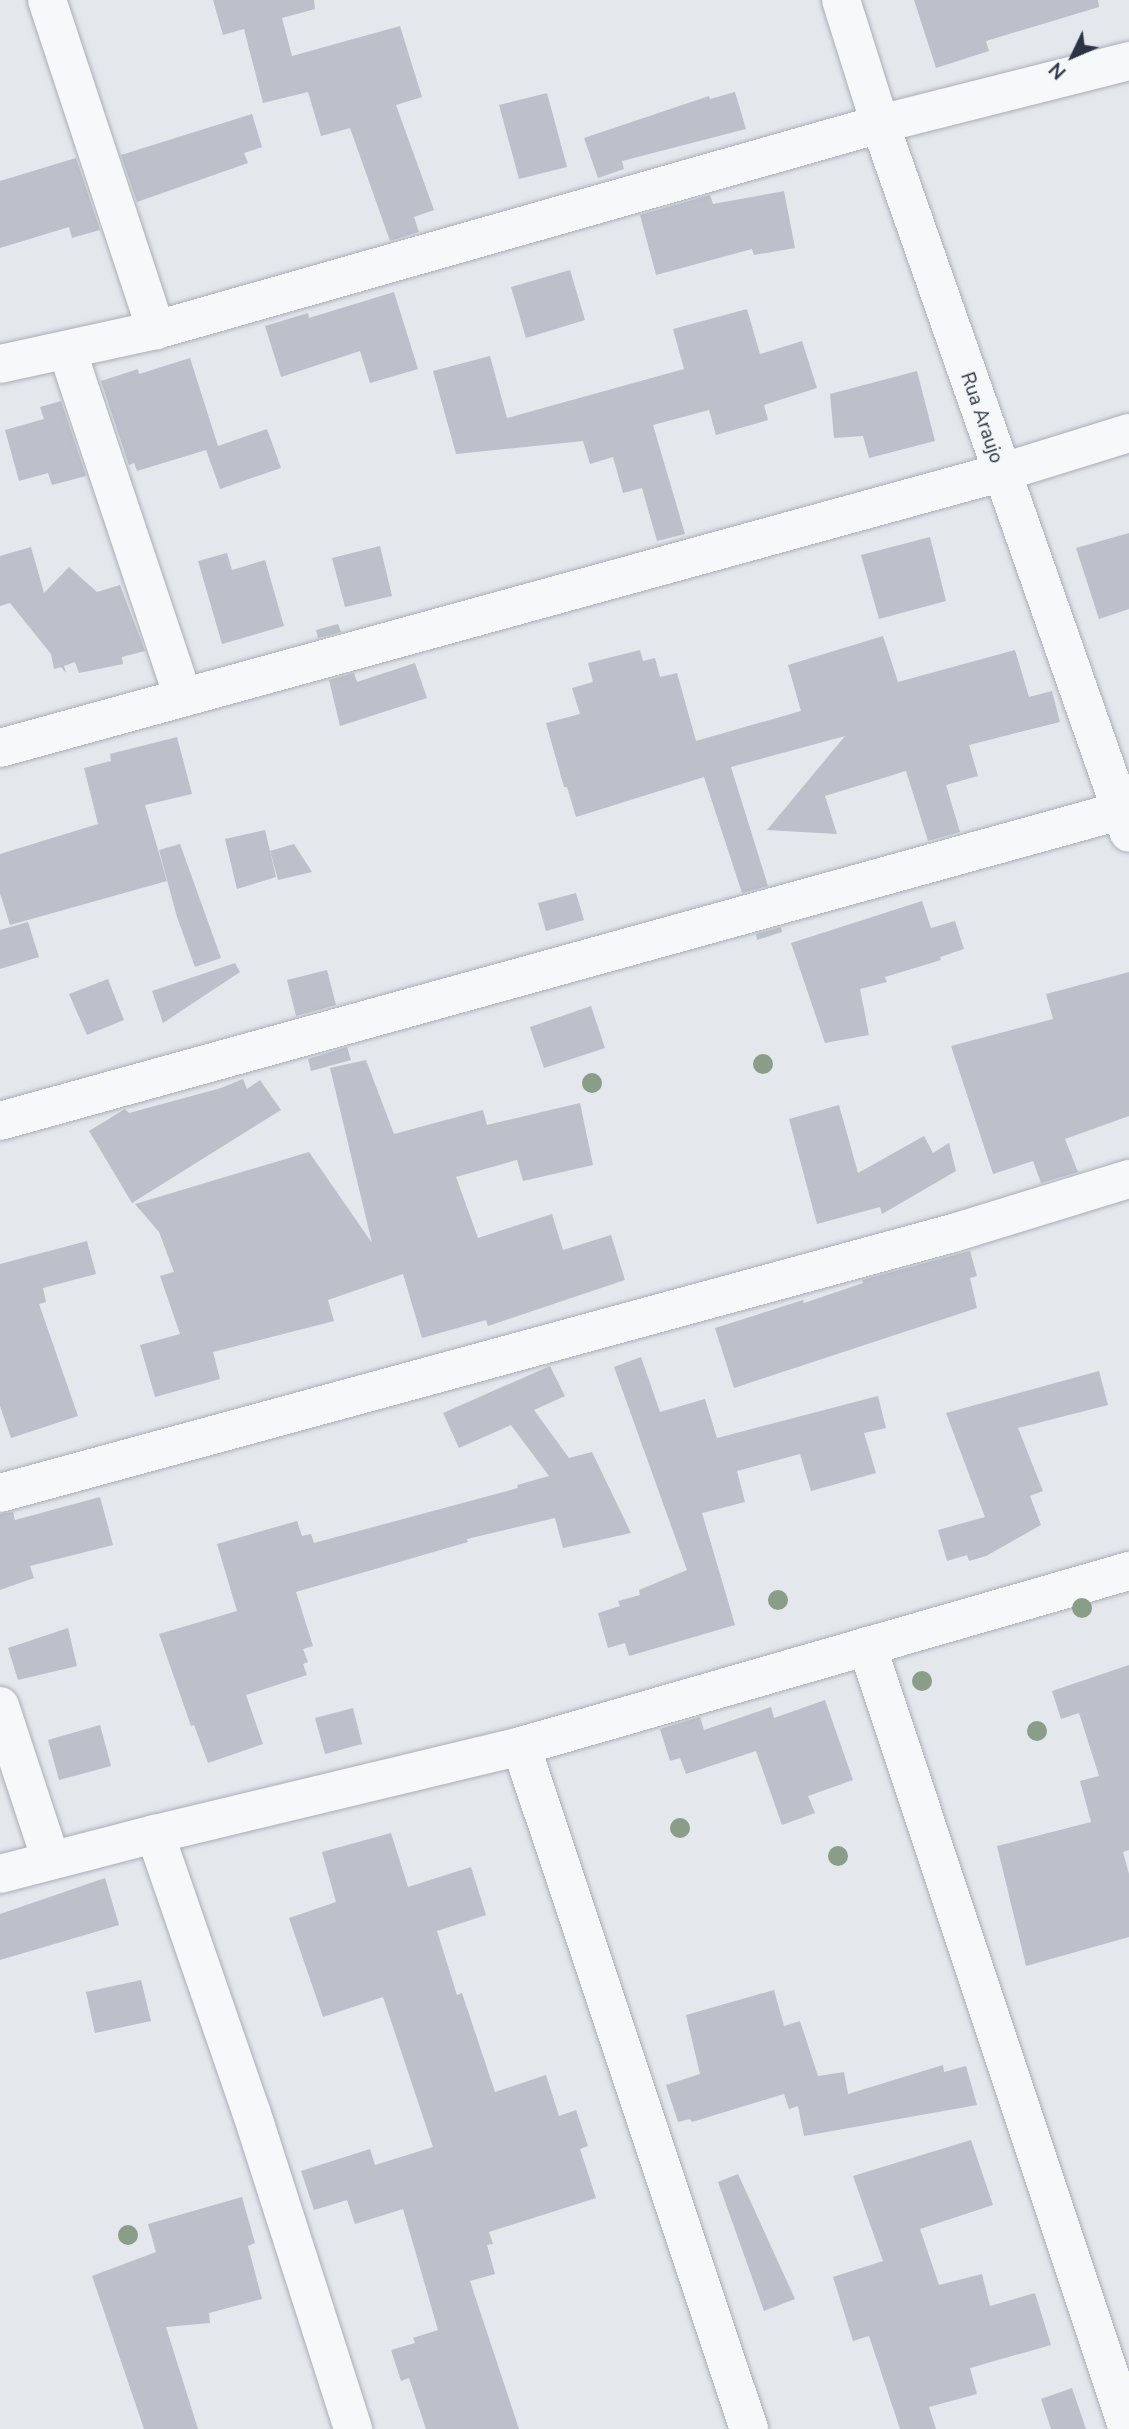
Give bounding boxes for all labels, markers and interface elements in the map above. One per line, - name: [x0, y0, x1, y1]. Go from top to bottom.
- north arrow: [1038, 21, 1108, 91]
- text: N: [1044, 56, 1072, 85]
- street label: Rua Araujo: [955, 370, 1007, 466]

